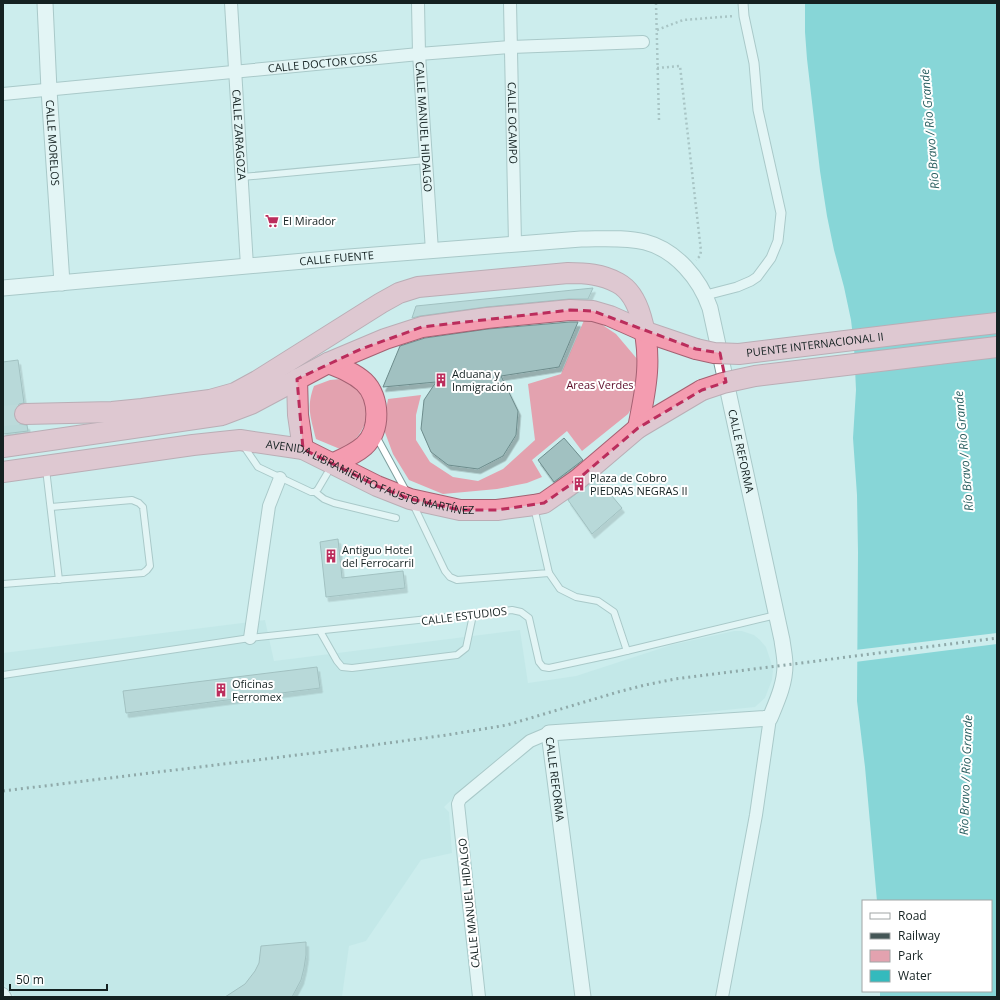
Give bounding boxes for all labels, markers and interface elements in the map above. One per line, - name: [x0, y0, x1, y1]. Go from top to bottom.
- street label: CALLE DOCTOR COSS: [267, 50, 378, 75]
- street label: CALLE MANUEL HIDALGO: [413, 61, 436, 193]
- water label: Río Bravo / Rio Grande: [916, 68, 943, 190]
- street label: CALLE OCAMPO: [505, 82, 521, 164]
- street label: CALLE ZARAGOZA: [229, 89, 250, 181]
- street label: CALLE MORELOS: [43, 99, 63, 186]
- supermarket icon: El Mirador: [264, 213, 280, 229]
- place label: El Mirador: [283, 213, 336, 228]
- street label: CALLE FUENTE: [299, 247, 374, 268]
- street label: PUENTE INTERNACIONAL II: [745, 328, 884, 360]
- place label: Aduana y Inmigración: [452, 366, 513, 394]
- building icon: Aduana y Inmigración: [433, 372, 449, 388]
- park label: Areas Verdes: [566, 377, 634, 392]
- water label: Río Bravo / Rio Grande: [950, 390, 977, 512]
- street label: CALLE REFORMA: [725, 408, 758, 494]
- street label: AVENIDA LIBRAMIENTO FAUSTO MARTÍNEZ: [265, 436, 474, 517]
- place label: Plaza de Cobro PIEDRAS NEGRAS II: [590, 470, 688, 498]
- building icon: Plaza de Cobro PIEDRAS NEGRAS II: [571, 476, 587, 492]
- place label: Antiguo Hotel del Ferrocarril: [342, 542, 414, 570]
- building icon: Antiguo Hotel del Ferrocarril: [323, 548, 339, 564]
- street label: CALLE ESTUDIOS: [420, 603, 508, 628]
- place label: Oficinas Ferromex: [232, 676, 282, 704]
- building icon: Oficinas Ferromex: [213, 682, 229, 698]
- water label: Río Bravo / Rio Grande: [955, 714, 976, 835]
- street label: CALLE REFORMA: [543, 736, 568, 822]
- street label: CALLE MANUEL HIDALGO: [454, 837, 483, 969]
- legend: [862, 900, 992, 992]
- text: Road: [898, 907, 927, 924]
- text: Railway: [898, 927, 941, 944]
- text: Park: [898, 947, 924, 964]
- scale bar: [10, 966, 107, 992]
- text: Water: [898, 967, 932, 984]
- text: 50 m: [16, 971, 44, 988]

